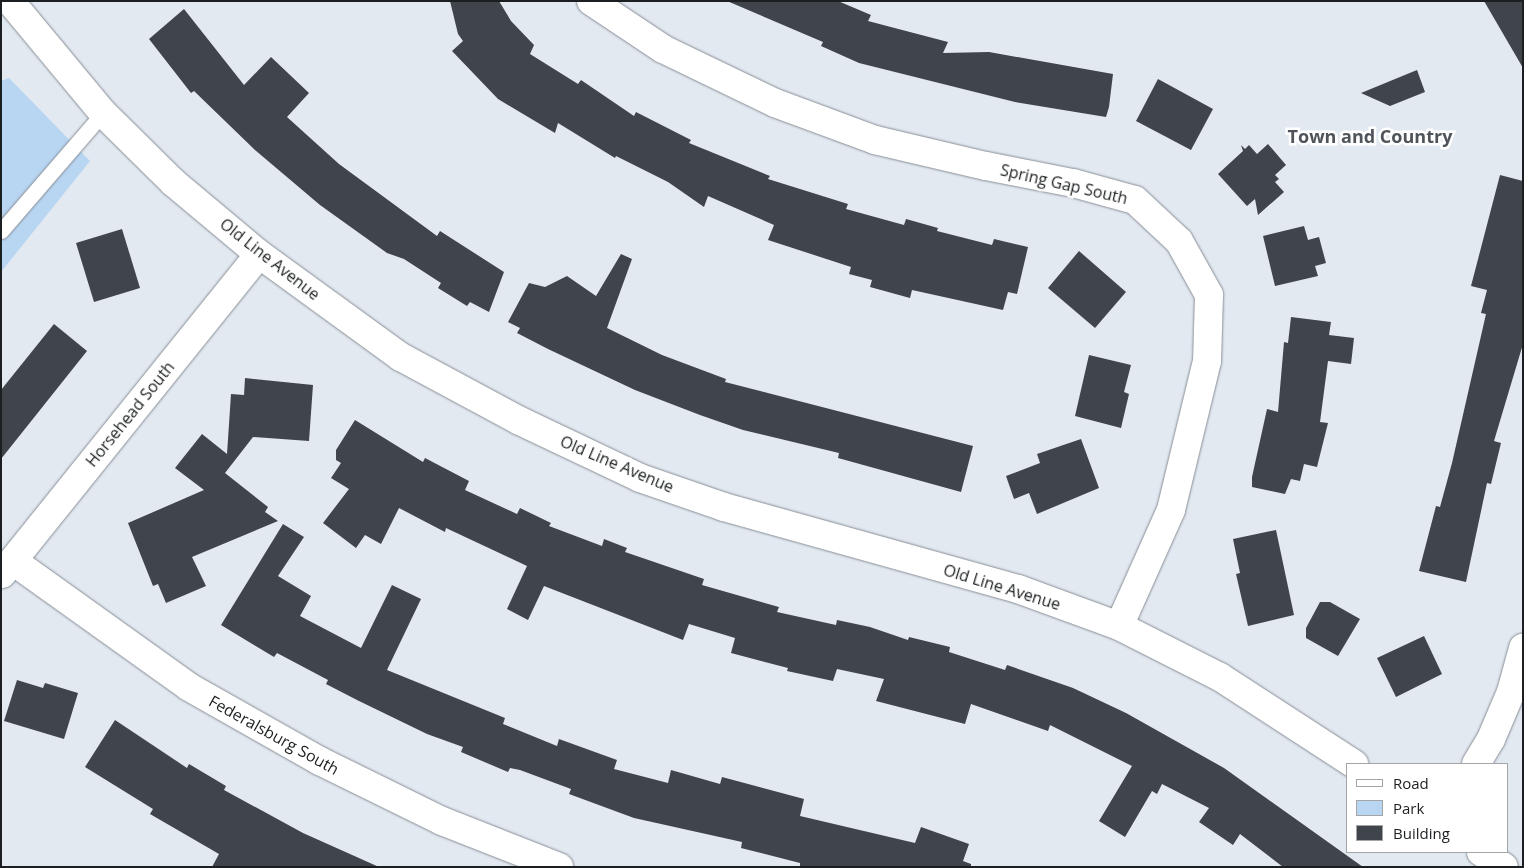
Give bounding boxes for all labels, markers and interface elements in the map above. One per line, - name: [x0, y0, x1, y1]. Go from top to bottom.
- district label: Town and Country: [1288, 125, 1452, 147]
- street label: Spring Gap South: [999, 160, 1129, 208]
- street label: Old Line Avenue: [216, 214, 324, 304]
- street label: Horsehead South: [82, 357, 178, 471]
- street label: Old Line Avenue: [557, 431, 677, 497]
- street label: Old Line Avenue: [941, 560, 1063, 614]
- street label: Federalsburg South: [206, 691, 342, 779]
- legend: [1346, 763, 1509, 853]
- text: Road: [1393, 773, 1429, 793]
- text: Park: [1393, 798, 1424, 818]
- text: Building: [1393, 823, 1450, 843]

